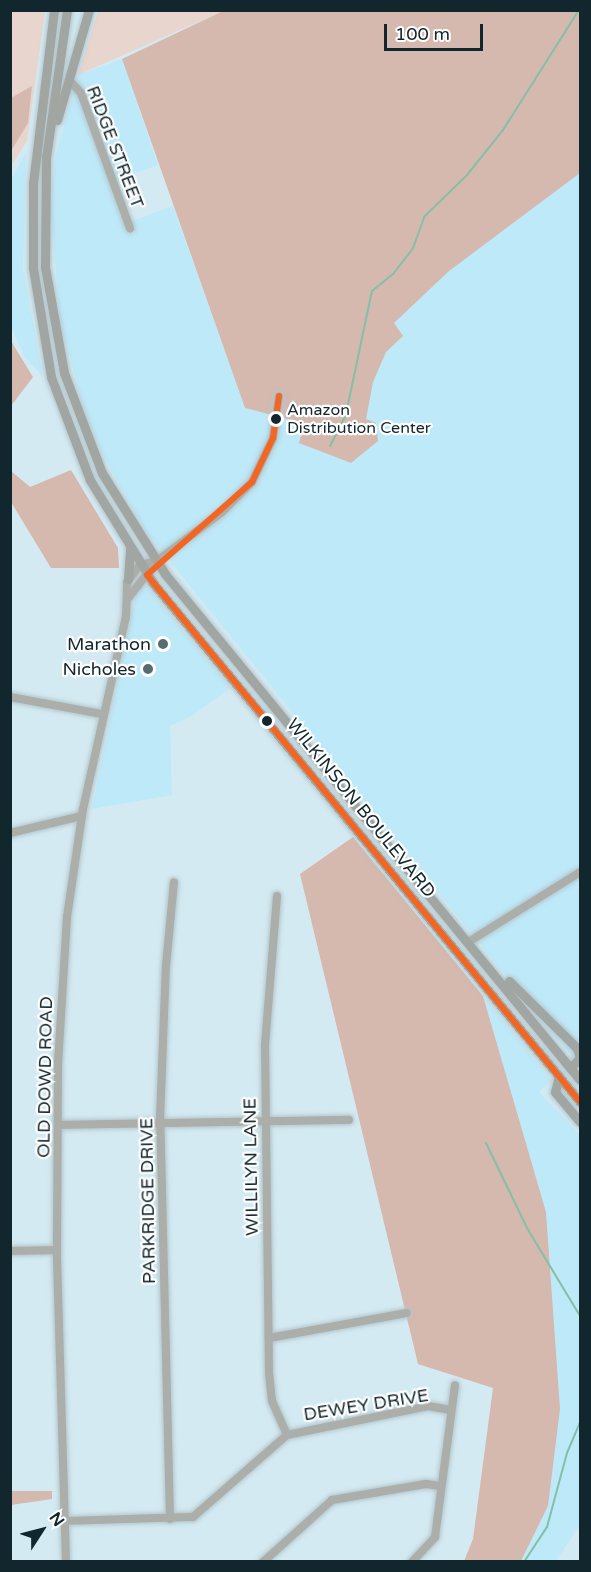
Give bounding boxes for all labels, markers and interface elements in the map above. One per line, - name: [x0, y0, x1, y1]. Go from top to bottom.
- scale bar: [387, 12, 486, 50]
- text: 100 m: [395, 23, 450, 45]
- street label: RIDGE STREET: [82, 83, 148, 211]
- place label: Amazon Distribution Center: [287, 400, 431, 438]
- marker: Amazon Distribution Center: [270, 413, 282, 425]
- place label: Marathon: [67, 633, 151, 655]
- marker: Marathon: [156, 637, 170, 651]
- place label: Nicholes: [62, 658, 136, 680]
- marker: Nicholes: [141, 662, 155, 676]
- street label: WILKINSON BOULEVARD: [282, 714, 440, 902]
- unlabelled marker: [261, 715, 273, 727]
- street label: OLD DOWD ROAD: [33, 996, 57, 1158]
- street label: WILLILYN LANE: [239, 1098, 263, 1236]
- street label: PARKRIDGE DRIVE: [136, 1118, 160, 1284]
- street label: DEWEY DRIVE: [302, 1384, 430, 1426]
- north arrow: [12, 1500, 72, 1560]
- text: N: [45, 1508, 68, 1530]

